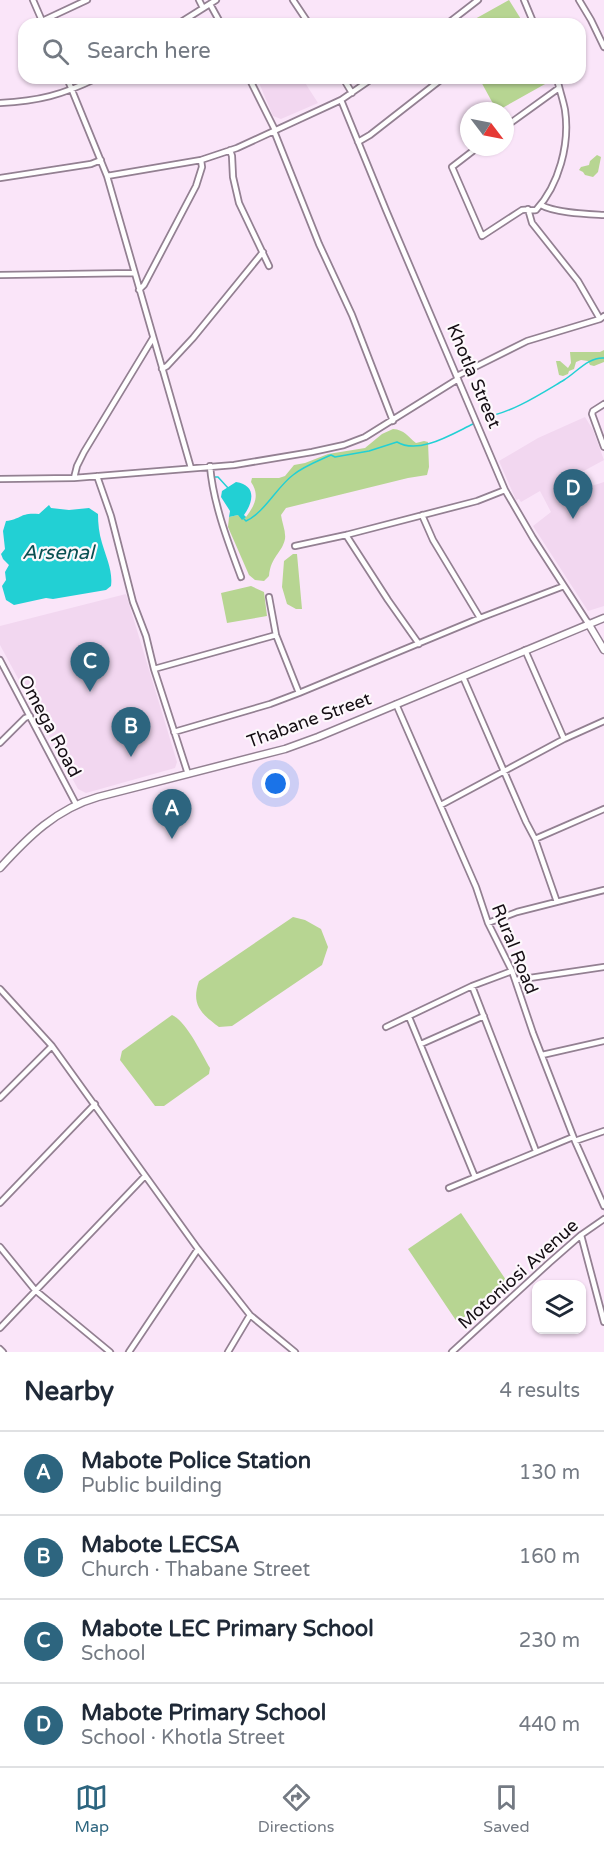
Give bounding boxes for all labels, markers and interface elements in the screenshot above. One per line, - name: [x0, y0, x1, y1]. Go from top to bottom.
- search box: [18, 18, 586, 84]
- icon: search: [39, 35, 72, 68]
- text: Search here: [87, 38, 211, 64]
- north arrow: [460, 102, 514, 156]
- street label: Khotla Street: [442, 320, 506, 432]
- pin: D: [554, 470, 592, 519]
- water label: Arsenal: [22, 541, 96, 565]
- pin: C: [70, 642, 110, 692]
- street label: Omega Road: [14, 671, 86, 781]
- street label: Thabane Street: [244, 687, 374, 753]
- pin: B: [112, 708, 150, 757]
- your location: [261, 769, 290, 798]
- pin: A: [152, 790, 192, 839]
- street label: Rural Road: [487, 901, 543, 997]
- street label: Motoniosi Avenue: [453, 1214, 583, 1334]
- map controls: [532, 1280, 586, 1334]
- button: layers: [532, 1280, 586, 1334]
- text: Nearby: [24, 1376, 114, 1407]
- text: 4 results: [500, 1379, 580, 1403]
- text: Mabote Police Station: [81, 1448, 311, 1474]
- text: A: [36, 1461, 51, 1485]
- text: 130 m: [519, 1461, 580, 1485]
- text: Public building: [81, 1474, 222, 1498]
- text: Mabote LECSA: [81, 1532, 240, 1558]
- text: B: [37, 1545, 50, 1569]
- text: 160 m: [519, 1545, 580, 1569]
- text: Church · Thabane Street: [81, 1558, 310, 1582]
- text: Mabote LEC Primary School: [81, 1616, 374, 1642]
- text: C: [37, 1629, 50, 1653]
- text: 230 m: [519, 1629, 580, 1653]
- text: School: [81, 1642, 145, 1666]
- text: Mabote Primary School: [81, 1700, 326, 1726]
- text: D: [36, 1713, 51, 1737]
- text: 440 m: [519, 1713, 580, 1737]
- text: School · Khotla Street: [81, 1726, 285, 1750]
- tab: Map: [74, 1781, 109, 1837]
- tab: Directions: [258, 1781, 334, 1837]
- tab: Saved: [483, 1781, 530, 1837]

